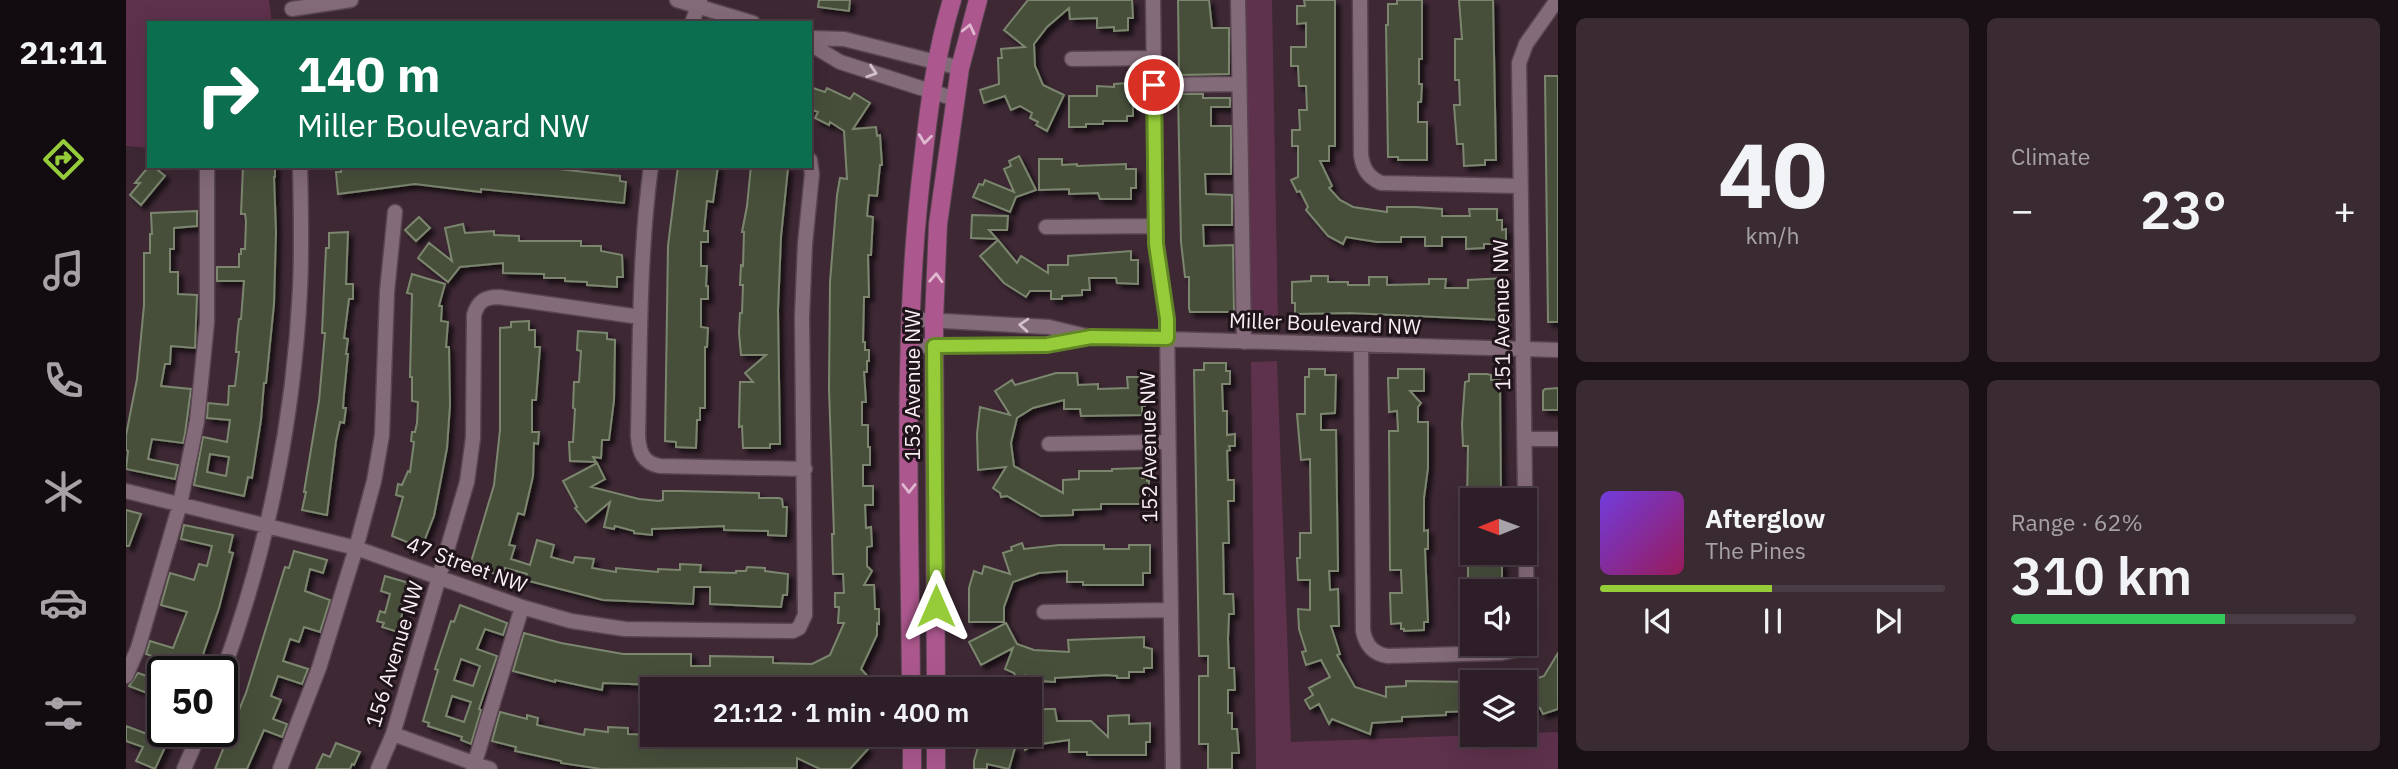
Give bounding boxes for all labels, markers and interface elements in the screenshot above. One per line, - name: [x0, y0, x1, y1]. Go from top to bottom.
- one-way arrow: [961, 23, 975, 35]
- text: 21:11: [19, 31, 107, 73]
- text: 140 m: [297, 42, 441, 105]
- icon: right: [182, 49, 273, 140]
- pin: [1124, 55, 1184, 115]
- one-way arrow: [865, 64, 878, 78]
- icon: arrive: [1135, 66, 1173, 104]
- text: Miller Boulevard NW: [297, 104, 589, 146]
- text: 40: [1718, 115, 1827, 233]
- one-way arrow: [918, 133, 933, 145]
- icon: directions: [39, 135, 88, 184]
- text: Climate: [2011, 141, 2090, 171]
- text: 23°: [2140, 176, 2227, 243]
- text: −: [2011, 185, 2034, 234]
- text: +: [2333, 185, 2356, 234]
- text: km/h: [1745, 220, 1800, 250]
- street label: 151 Avenue NW: [1486, 239, 1516, 391]
- icon: music: [39, 246, 88, 295]
- one-way arrow: [928, 273, 943, 284]
- street label: Miller Boulevard NW: [1229, 306, 1422, 340]
- street label: 153 Avenue NW: [898, 309, 926, 461]
- one-way arrow: [1018, 318, 1029, 333]
- icon: phone: [39, 356, 88, 405]
- street label: 152 Avenue NW: [1133, 371, 1163, 523]
- icon: climate: [39, 467, 88, 516]
- one-way arrow: [901, 483, 917, 494]
- north arrow: [1460, 488, 1536, 565]
- map controls: [1460, 488, 1537, 747]
- text: Afterglow: [1705, 501, 1825, 535]
- text: Range · 62%: [2011, 507, 2143, 537]
- street label: 47 Street NW: [403, 529, 531, 599]
- text: The Pines: [1705, 535, 1806, 565]
- text: 310 km: [2011, 542, 2192, 609]
- position arrow: [899, 569, 973, 643]
- street label: 156 Avenue NW: [358, 577, 430, 730]
- icon: car: [39, 578, 88, 627]
- button: sound: [1460, 579, 1537, 656]
- icon: previous: [1639, 602, 1677, 640]
- icon: pause: [1754, 602, 1792, 640]
- icon: next: [1869, 602, 1907, 640]
- speed limit sign: 50: [147, 656, 238, 747]
- button: layers: [1460, 670, 1537, 747]
- icon: filters: [39, 689, 88, 738]
- text: 21:12 · 1 min · 400 m: [713, 695, 969, 729]

